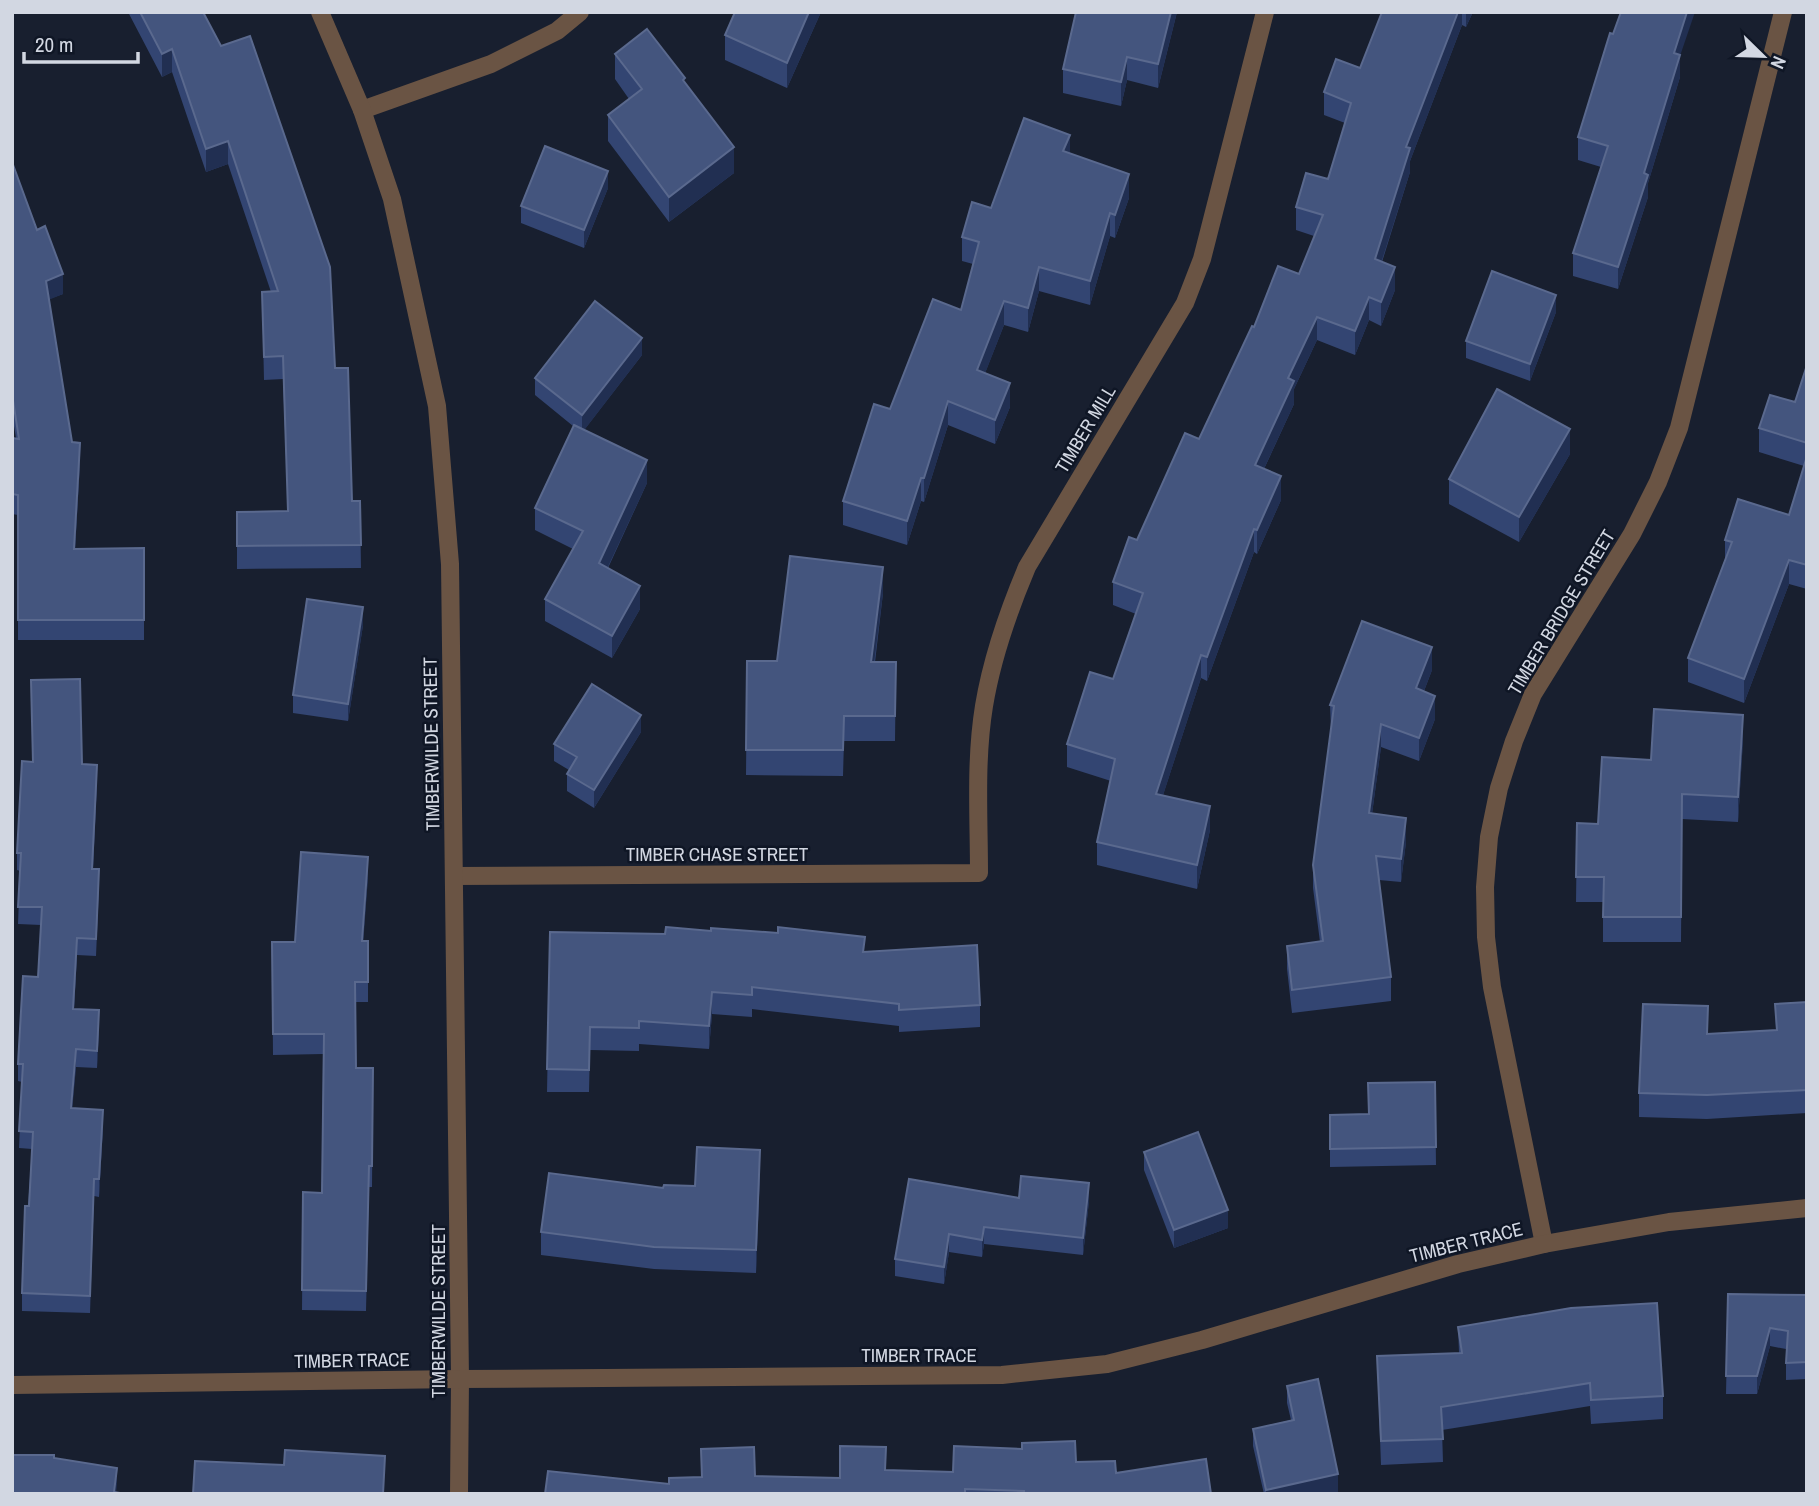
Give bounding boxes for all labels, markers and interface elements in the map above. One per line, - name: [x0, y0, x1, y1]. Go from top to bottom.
- scale bar: [24, 21, 138, 65]
- north arrow: [1728, 21, 1798, 91]
- text: 20 m: [35, 30, 73, 59]
- text: N: [1764, 52, 1793, 73]
- street label: TIMBER MILL: [1049, 380, 1122, 478]
- street label: TIMBER BRIDGE STREET: [1501, 524, 1621, 700]
- street label: TIMBERWILDE STREET: [416, 656, 446, 831]
- street label: TIMBER CHASE STREET: [626, 841, 809, 867]
- street label: TIMBER TRACE: [1407, 1215, 1525, 1269]
- street label: TIMBERWILDE STREET: [425, 1224, 451, 1398]
- street label: TIMBER TRACE: [861, 1342, 977, 1368]
- street label: TIMBER TRACE: [294, 1346, 410, 1374]

